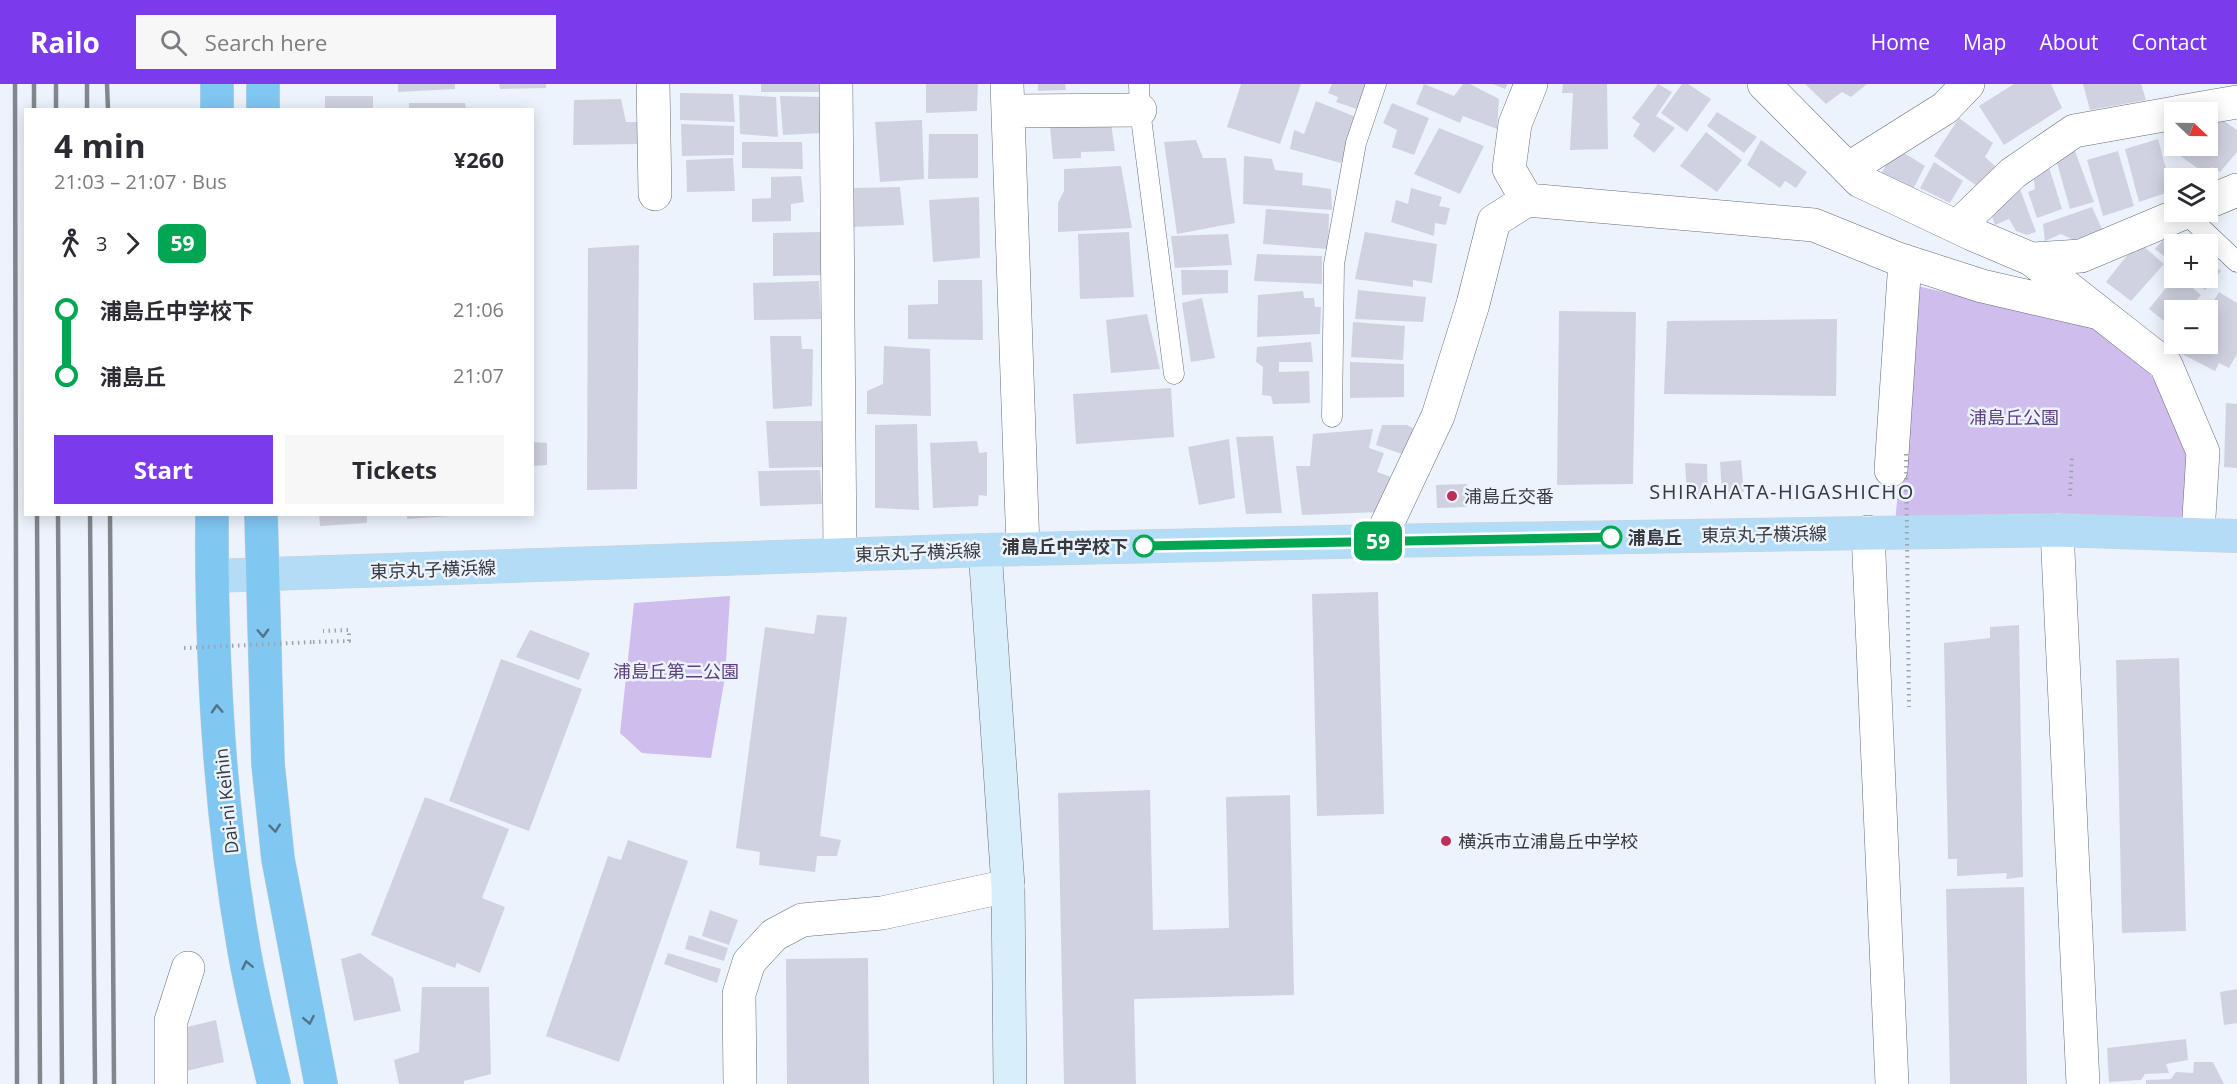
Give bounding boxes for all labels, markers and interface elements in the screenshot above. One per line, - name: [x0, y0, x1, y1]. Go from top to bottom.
- search box: [136, 15, 556, 69]
- text: Railo: [30, 23, 100, 61]
- icon: search: [157, 26, 190, 59]
- text: Search here: [205, 27, 327, 57]
- text: Home: [1871, 28, 1930, 56]
- text: Map: [1963, 28, 2006, 56]
- text: About: [2039, 28, 2099, 56]
- text: Contact: [2132, 28, 2207, 56]
- north arrow: [2164, 102, 2218, 156]
- map controls: [2164, 102, 2218, 354]
- text: 4 min: [54, 123, 146, 168]
- text: ¥260: [454, 144, 504, 174]
- text: 21:03 – 21:07 · Bus: [54, 168, 227, 195]
- button: layers: [2164, 168, 2218, 222]
- icon: walk: [54, 227, 87, 260]
- icon: forward: [116, 227, 149, 260]
- text: 59: [170, 229, 194, 257]
- text: 3: [96, 230, 107, 257]
- button: +: [2164, 234, 2218, 288]
- text: 浦島丘中学校下: [100, 295, 254, 325]
- text: 21:06: [453, 296, 504, 323]
- button: −: [2164, 300, 2218, 354]
- text: 浦島丘: [100, 361, 166, 391]
- text: 21:07: [453, 362, 504, 389]
- park label: 浦島丘公園: [1969, 405, 2059, 429]
- button: Start: [54, 435, 273, 504]
- button: Tickets: [285, 435, 504, 504]
- district label: SHIRAHATA-HIGASHICHO: [1649, 478, 1915, 505]
- place label: 浦島丘交番: [1464, 484, 1554, 508]
- marker: 浦島丘交番: [1445, 489, 1459, 503]
- street label: 東京丸子横浜線: [1701, 521, 1827, 547]
- line badge: 59: [1351, 522, 1405, 560]
- place label: 浦島丘: [1628, 525, 1682, 549]
- marker: 浦島丘: [1600, 526, 1622, 548]
- text: 59: [1366, 527, 1390, 555]
- place label: 浦島丘中学校下: [1002, 534, 1128, 558]
- marker: 浦島丘中学校下: [1133, 535, 1155, 557]
- street label: 東京丸子横浜線: [855, 538, 981, 566]
- street label: 東京丸子横浜線: [370, 555, 496, 583]
- one-way arrow: [257, 629, 270, 638]
- park label: 浦島丘第二公園: [613, 659, 739, 683]
- one-way arrow: [210, 705, 223, 714]
- street label: Dai-ni Keihin: [209, 747, 243, 855]
- one-way arrow: [268, 823, 281, 833]
- place label: 横浜市立浦島丘中学校: [1458, 829, 1638, 853]
- marker: 横浜市立浦島丘中学校: [1439, 834, 1453, 848]
- one-way arrow: [242, 961, 255, 971]
- one-way arrow: [301, 1015, 314, 1025]

